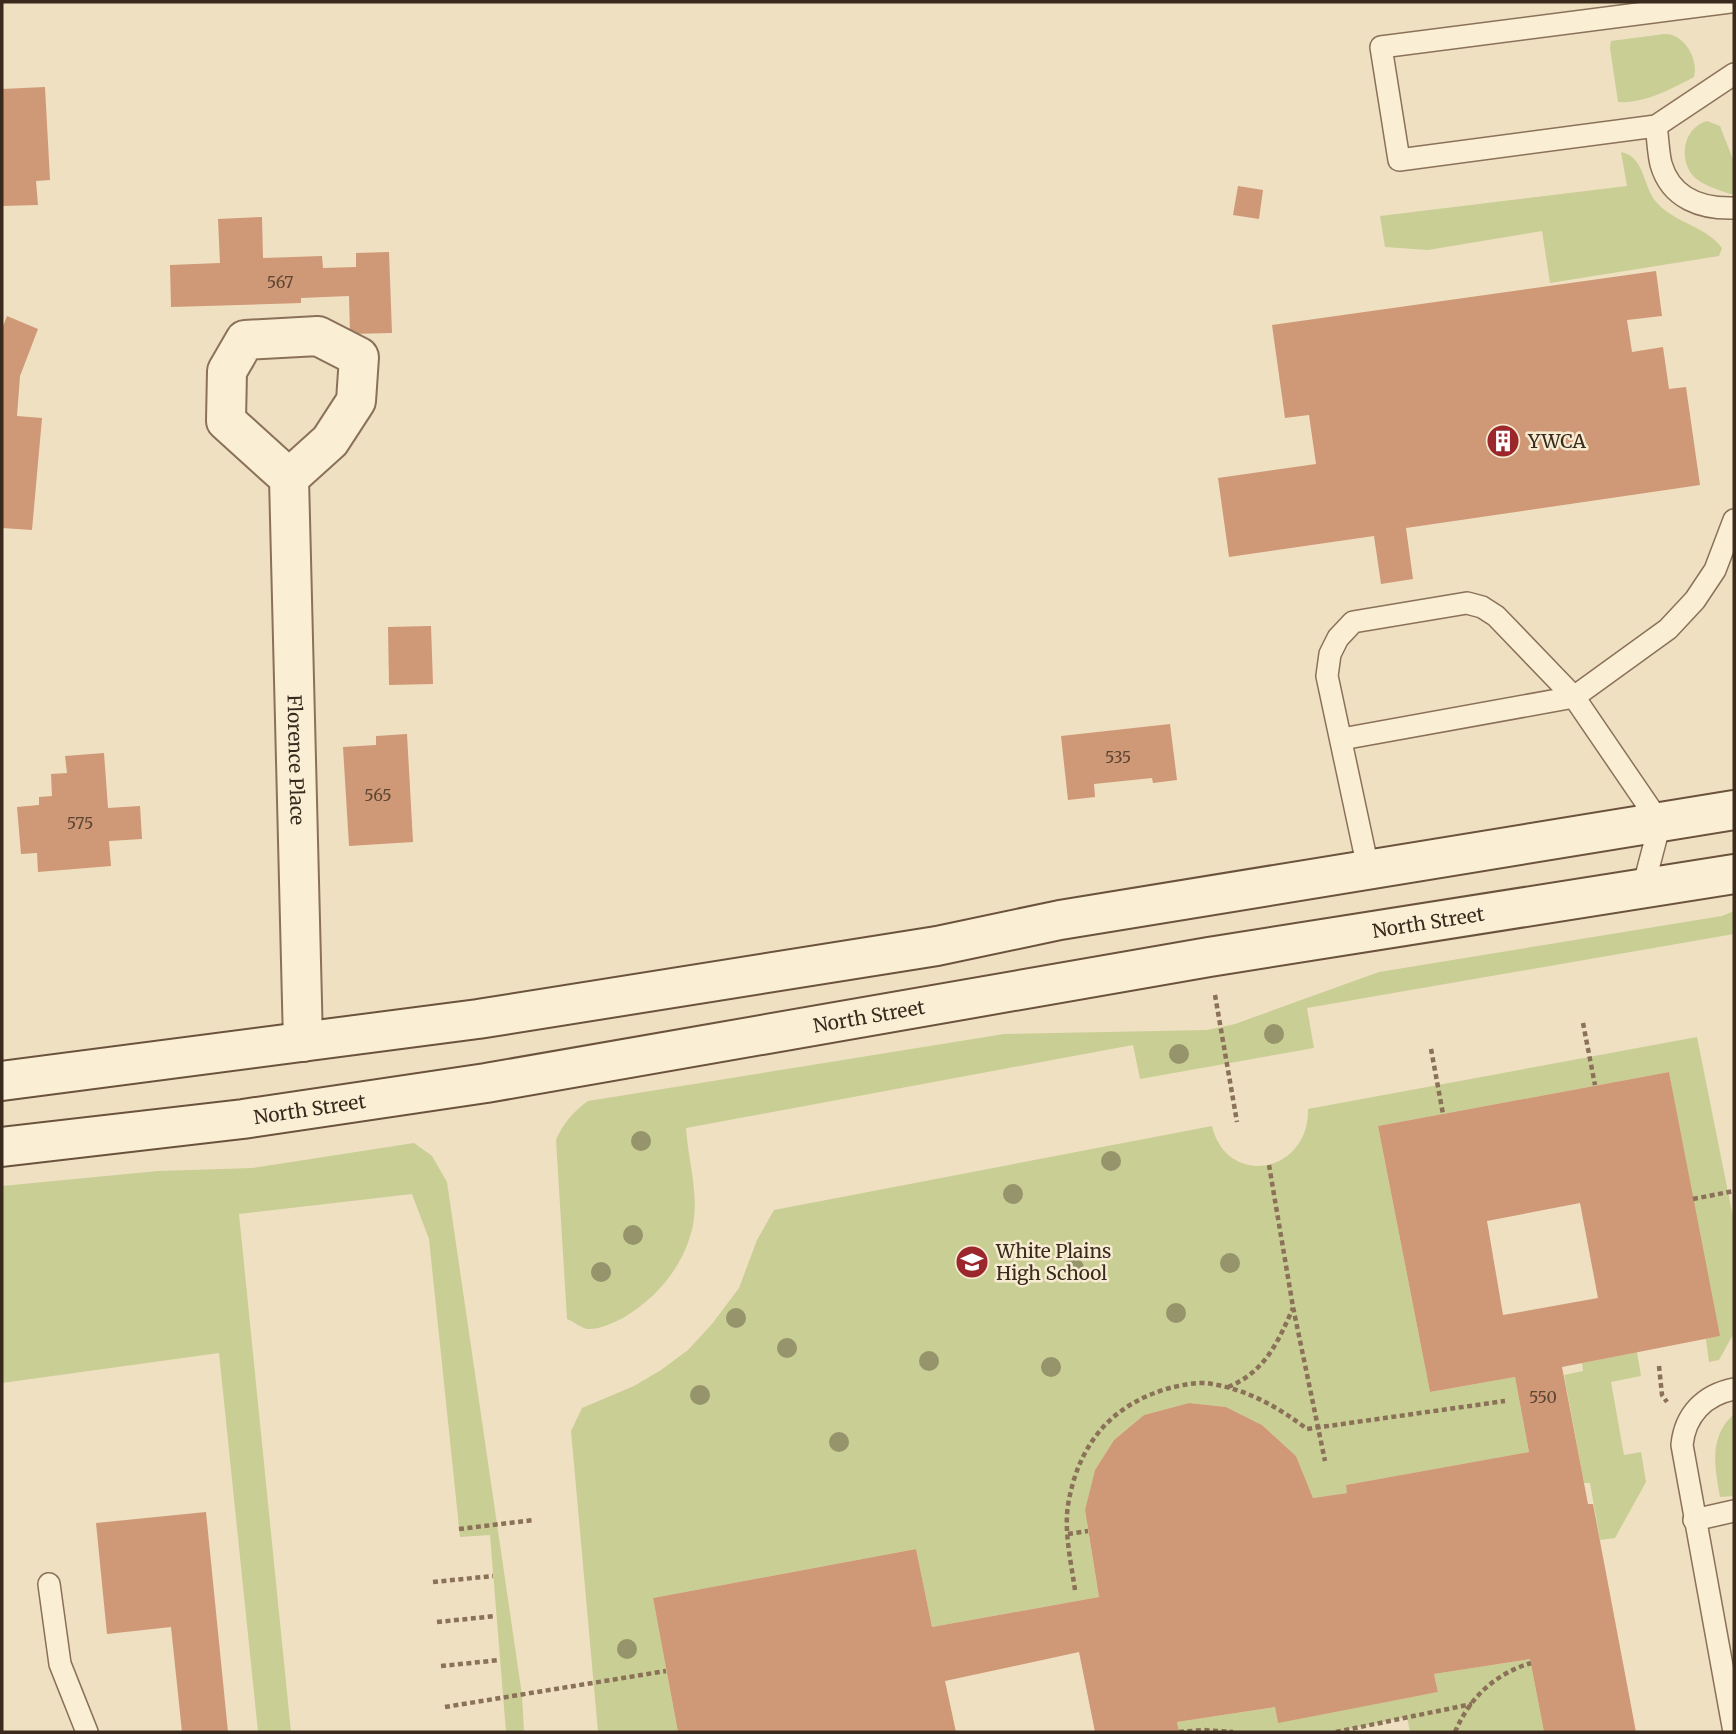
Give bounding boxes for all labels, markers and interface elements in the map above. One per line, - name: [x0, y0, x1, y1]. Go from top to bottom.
- house number: 567: [267, 272, 293, 292]
- building icon: YWCA: [1484, 422, 1522, 460]
- place label: YWCA: [1527, 429, 1587, 453]
- street label: Florence Place: [282, 694, 310, 826]
- house number: 535: [1105, 747, 1131, 767]
- house number: 565: [364, 785, 392, 805]
- house number: 575: [67, 813, 93, 833]
- street label: North Street: [1370, 902, 1486, 943]
- street label: North Street: [811, 995, 927, 1038]
- street label: North Street: [252, 1089, 368, 1129]
- place label: White Plains High School: [995, 1239, 1111, 1285]
- school or university icon: White Plains High School: [953, 1243, 991, 1281]
- house number: 550: [1529, 1387, 1557, 1407]

